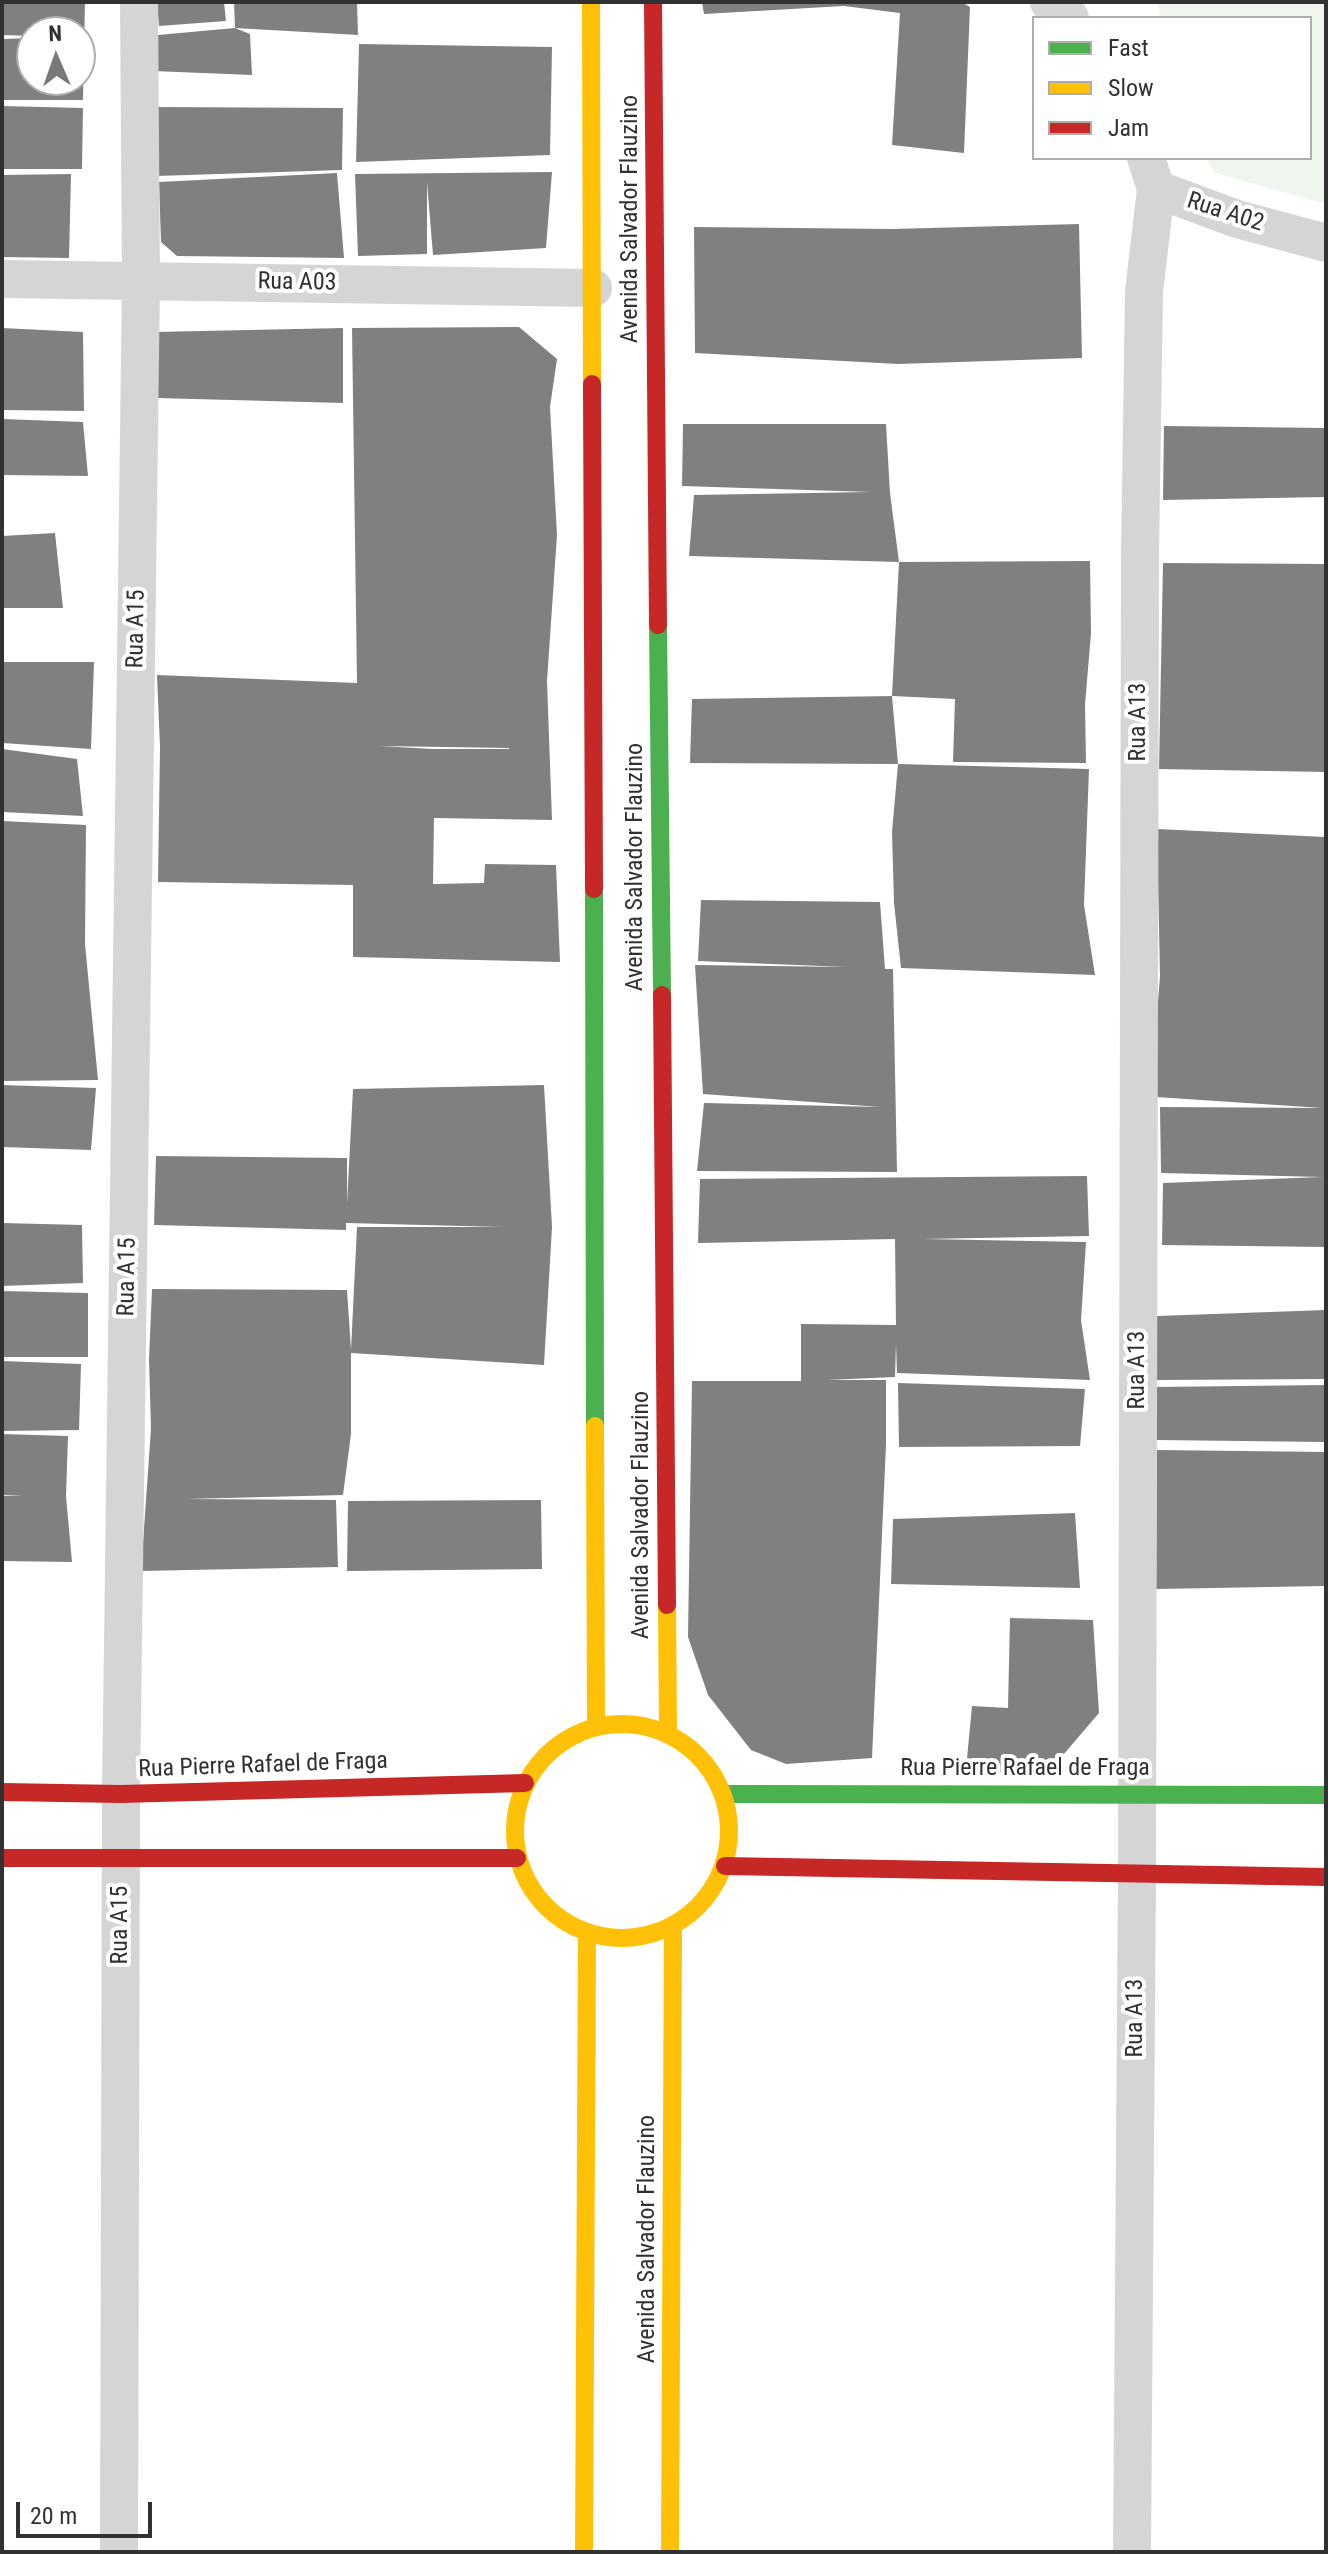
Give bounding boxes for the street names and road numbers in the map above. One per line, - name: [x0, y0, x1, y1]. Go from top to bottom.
- street label: Avenida Salvador Flauzino: [617, 95, 645, 343]
- street label: Rua A02: [1183, 187, 1267, 239]
- street label: Rua A03: [257, 268, 337, 298]
- street label: Rua A15: [122, 589, 152, 669]
- street label: Rua A13: [1125, 683, 1153, 761]
- street label: Avenida Salvador Flauzino: [622, 743, 650, 991]
- street label: Rua A15: [113, 1237, 143, 1317]
- street label: Rua A13: [1124, 1331, 1152, 1409]
- street label: Avenida Salvador Flauzino: [628, 1391, 656, 1639]
- street label: Rua Pierre Rafael de Fraga: [138, 1747, 388, 1785]
- street label: Rua Pierre Rafael de Fraga: [900, 1755, 1150, 1783]
- street label: Rua A15: [107, 1886, 135, 1964]
- street label: Rua A13: [1122, 1979, 1150, 2057]
- street label: Avenida Salvador Flauzino: [634, 2115, 662, 2363]

